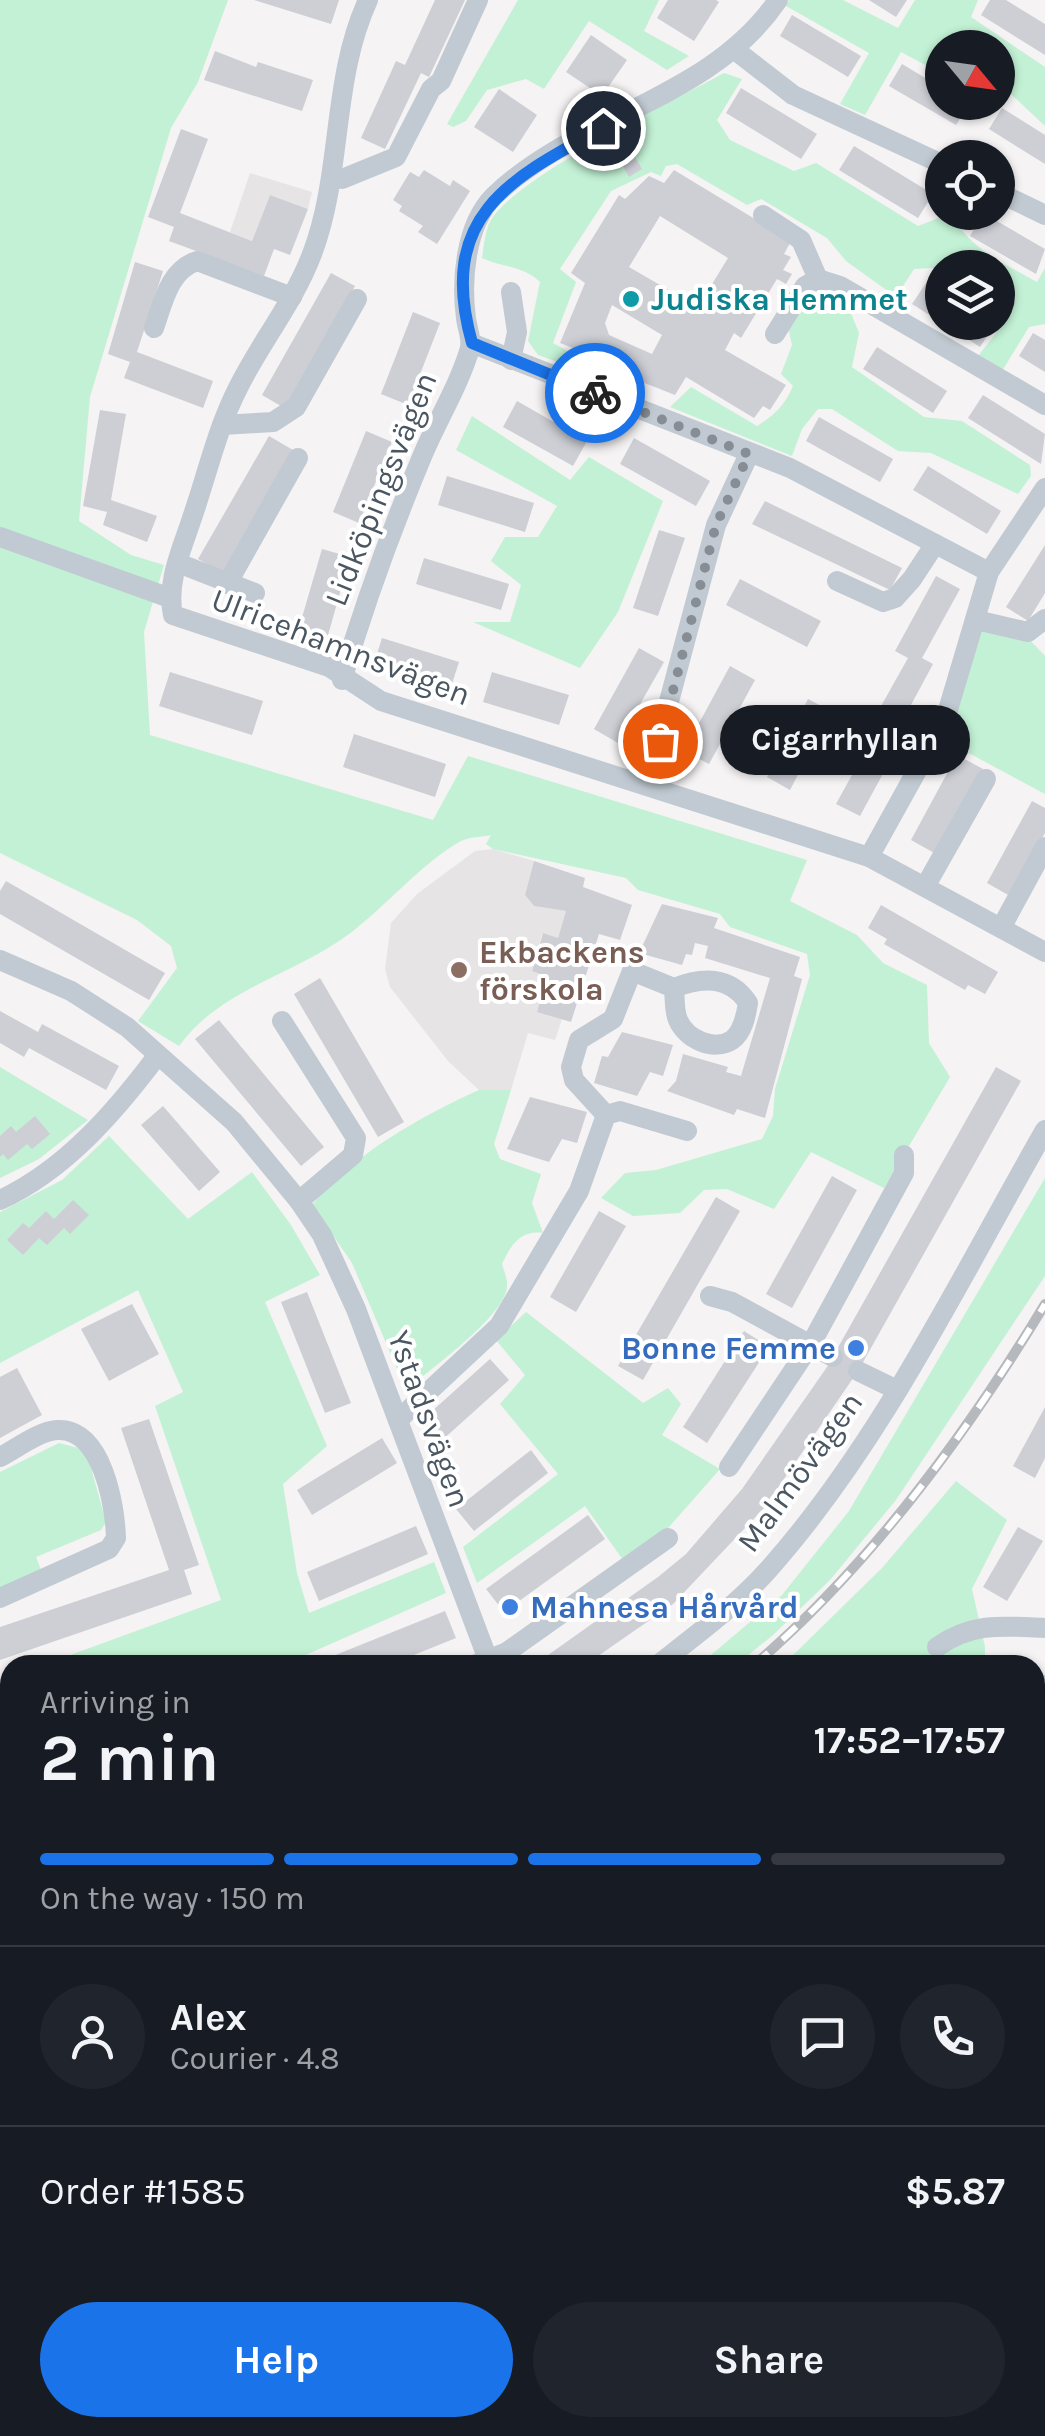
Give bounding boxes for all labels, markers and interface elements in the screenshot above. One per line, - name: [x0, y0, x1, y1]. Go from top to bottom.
- north arrow: [925, 30, 1015, 120]
- map controls: [925, 30, 1015, 340]
- pin: [561, 86, 646, 171]
- icon: home: [576, 101, 631, 156]
- button: locate: [925, 140, 1015, 230]
- button: layers: [925, 250, 1015, 340]
- place label: Judiska Hemmet: [651, 281, 908, 318]
- marker: Judiska Hemmet: [620, 288, 642, 310]
- courier: [545, 343, 645, 443]
- icon: bike: [568, 366, 623, 421]
- street label: Lidköpingsvägen: [317, 367, 445, 611]
- street label: Ulricehamnsvägen: [206, 581, 476, 713]
- pin: [618, 699, 703, 784]
- callout: Cigarrhyllan: [720, 706, 970, 776]
- icon: bag: [633, 714, 688, 769]
- text: Cigarrhyllan: [751, 721, 939, 758]
- place label: Ekbackens förskola: [479, 934, 645, 1008]
- marker: Ekbackens förskola: [448, 959, 470, 981]
- street label: Ystadsvägen: [380, 1326, 478, 1512]
- place label: Bonne Femme: [621, 1330, 836, 1367]
- marker: Bonne Femme: [845, 1337, 867, 1359]
- street label: Malmövägen: [730, 1385, 870, 1559]
- place label: Mahnesa Hårvård: [530, 1589, 799, 1626]
- marker: Mahnesa Hårvård: [499, 1596, 521, 1618]
- text: Arriving in: [40, 1684, 191, 1721]
- text: 17:52–17:57: [814, 1718, 1005, 1763]
- text: 2 min: [40, 1720, 219, 1796]
- text: On the way · 150 m: [40, 1880, 305, 1917]
- button: person: [40, 1984, 145, 2089]
- button: chat: [770, 1984, 875, 2089]
- button: phone: [900, 1984, 1005, 2089]
- text: Alex: [170, 1995, 247, 2040]
- text: Courier · 4.8: [170, 2040, 340, 2077]
- text: Order #1585: [40, 2169, 246, 2214]
- text: $5.87: [905, 2169, 1005, 2214]
- button: Help: [40, 2302, 513, 2417]
- button: Share: [533, 2302, 1005, 2417]

